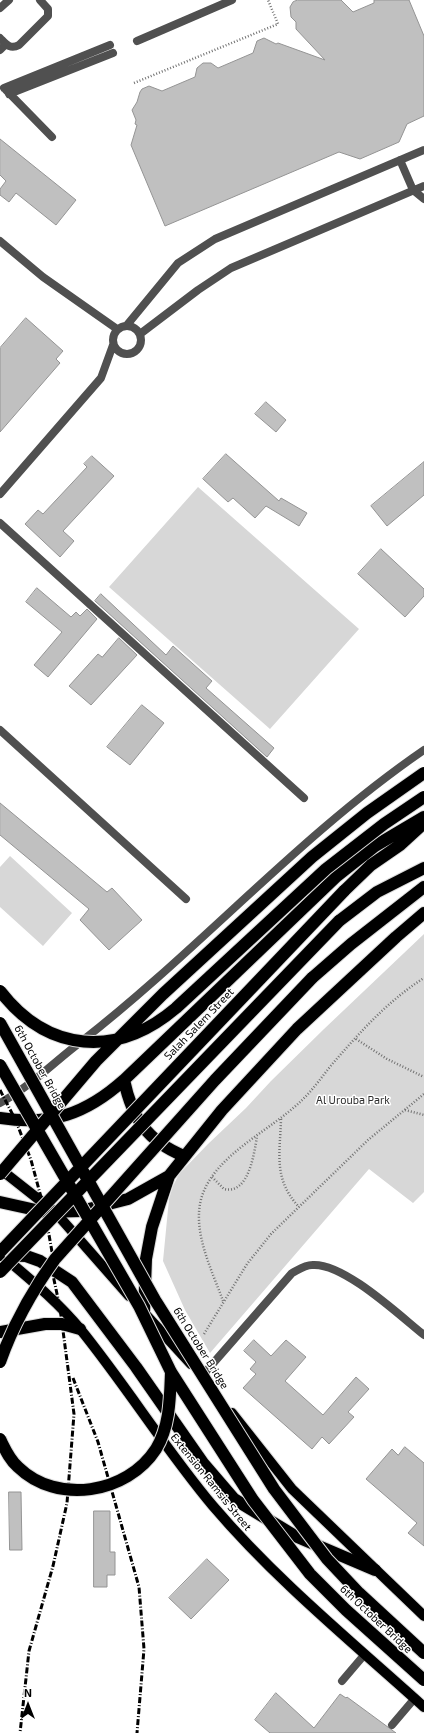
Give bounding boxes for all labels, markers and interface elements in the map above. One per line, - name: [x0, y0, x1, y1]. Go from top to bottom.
- street label: Salah Salem Street: [161, 985, 237, 1063]
- street label: 6th October Bridge: [11, 1023, 69, 1111]
- park label: Al Urouba Park: [316, 1093, 390, 1107]
- street label: 6th October Bridge: [171, 1305, 231, 1391]
- street label: Extension Ramsis Street: [168, 1431, 254, 1533]
- street label: 6th October Bridge: [337, 1582, 415, 1656]
- north arrow: [8, 1685, 48, 1725]
- text: N: [24, 1686, 32, 1699]

